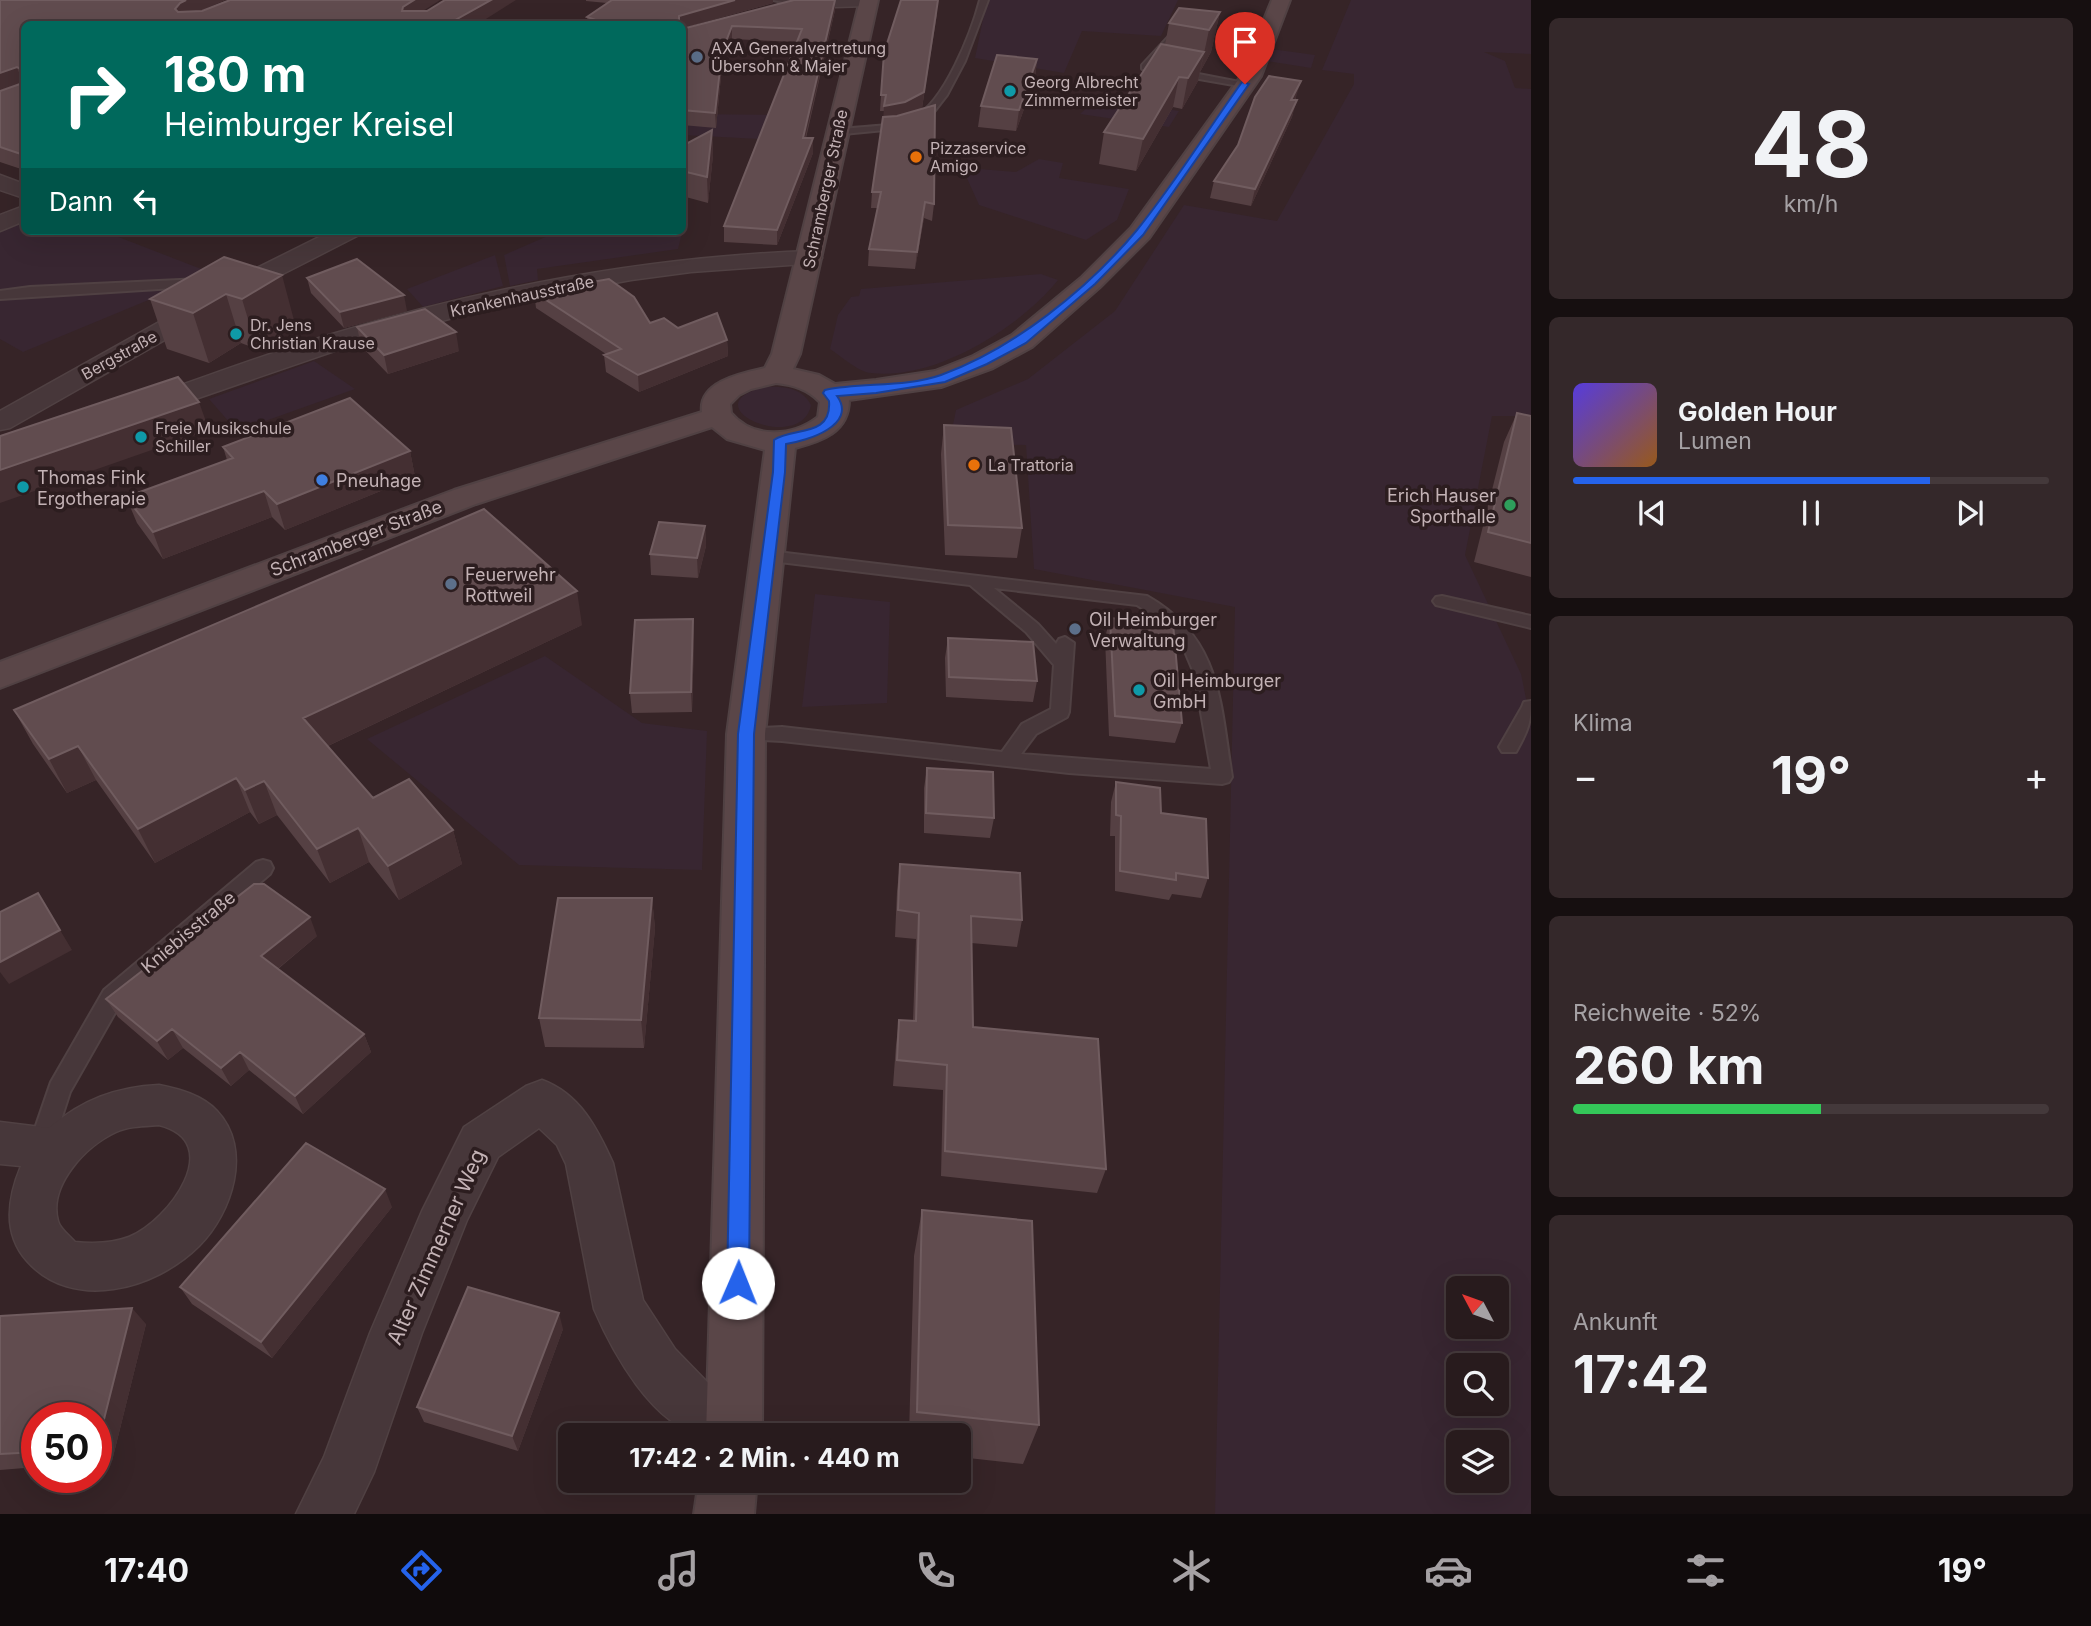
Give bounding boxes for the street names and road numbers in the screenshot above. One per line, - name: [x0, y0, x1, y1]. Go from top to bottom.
- street label: Schramberger Straße: [798, 108, 852, 270]
- street label: Krankenhausstraße: [448, 271, 596, 321]
- street label: Bergstraße: [78, 326, 160, 384]
- street label: Schramberger Straße: [267, 496, 445, 580]
- street label: Kniebisstraße: [137, 887, 239, 977]
- street label: Alter Zimmerner Weg: [382, 1145, 490, 1349]

